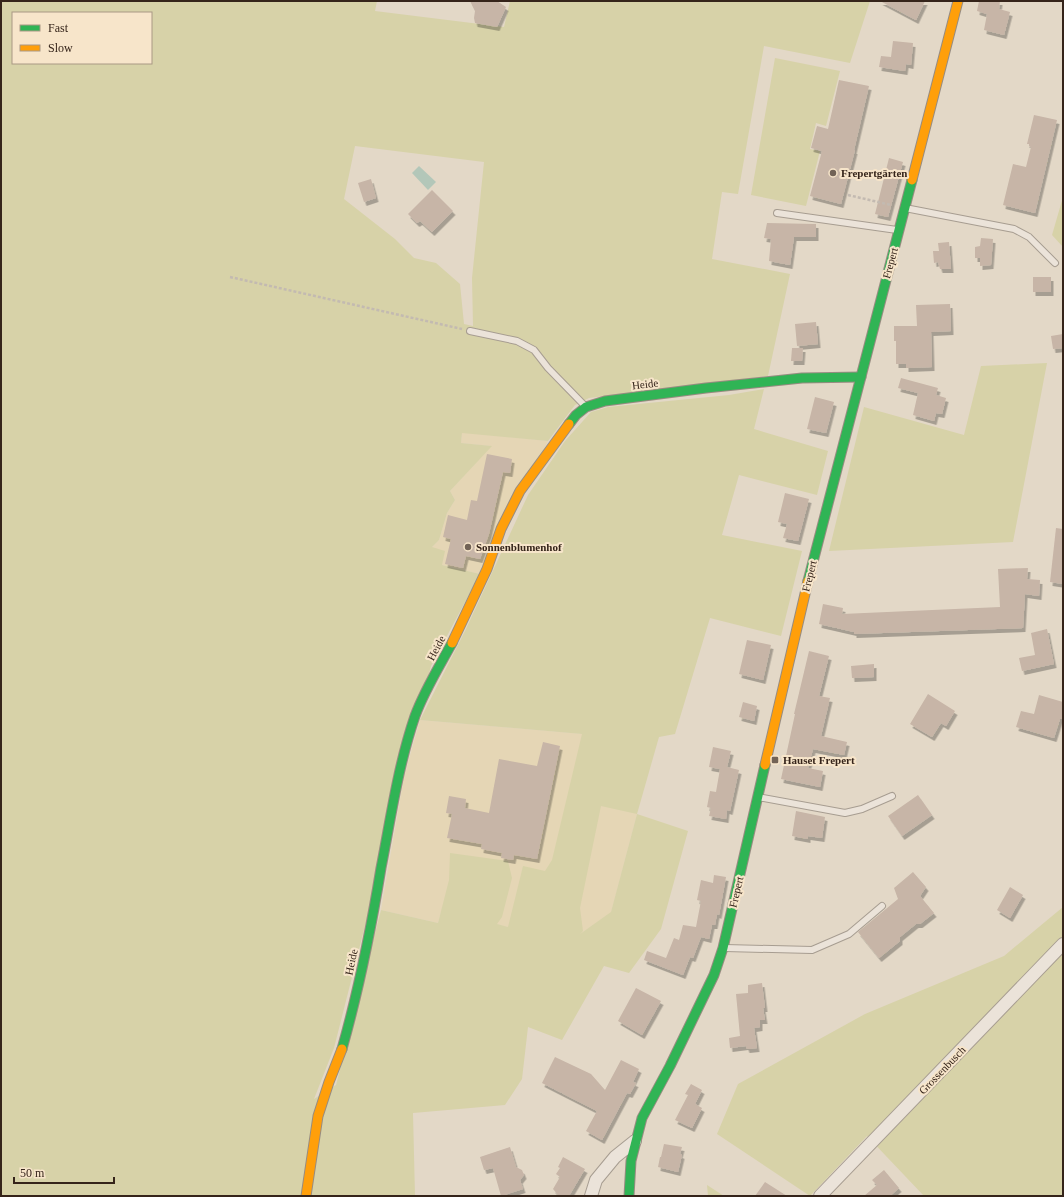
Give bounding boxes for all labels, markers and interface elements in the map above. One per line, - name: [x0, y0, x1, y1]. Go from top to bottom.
- legend: [12, 12, 152, 64]
- text: Fast: [48, 21, 69, 35]
- text: Slow: [48, 41, 73, 55]
- place label: Frepertgärten: [841, 167, 907, 179]
- marker: Frepertgärten: [828, 168, 838, 178]
- street label: Frepert: [880, 246, 900, 280]
- street label: Heide: [631, 376, 659, 392]
- place label: Sonnenblumenhof: [476, 541, 562, 553]
- marker: Sonnenblumenhof: [463, 542, 473, 552]
- street label: Frepert: [799, 559, 819, 593]
- street label: Heide: [425, 633, 448, 662]
- place label: Hauset Frepert: [783, 754, 855, 766]
- marker: Hauset Frepert: [770, 755, 780, 765]
- street label: Frepert: [727, 875, 745, 909]
- street label: Heide: [342, 948, 360, 976]
- street label: Grossenbusch: [916, 1043, 968, 1096]
- scale bar: [14, 1159, 114, 1185]
- text: 50 m: [20, 1166, 45, 1180]

